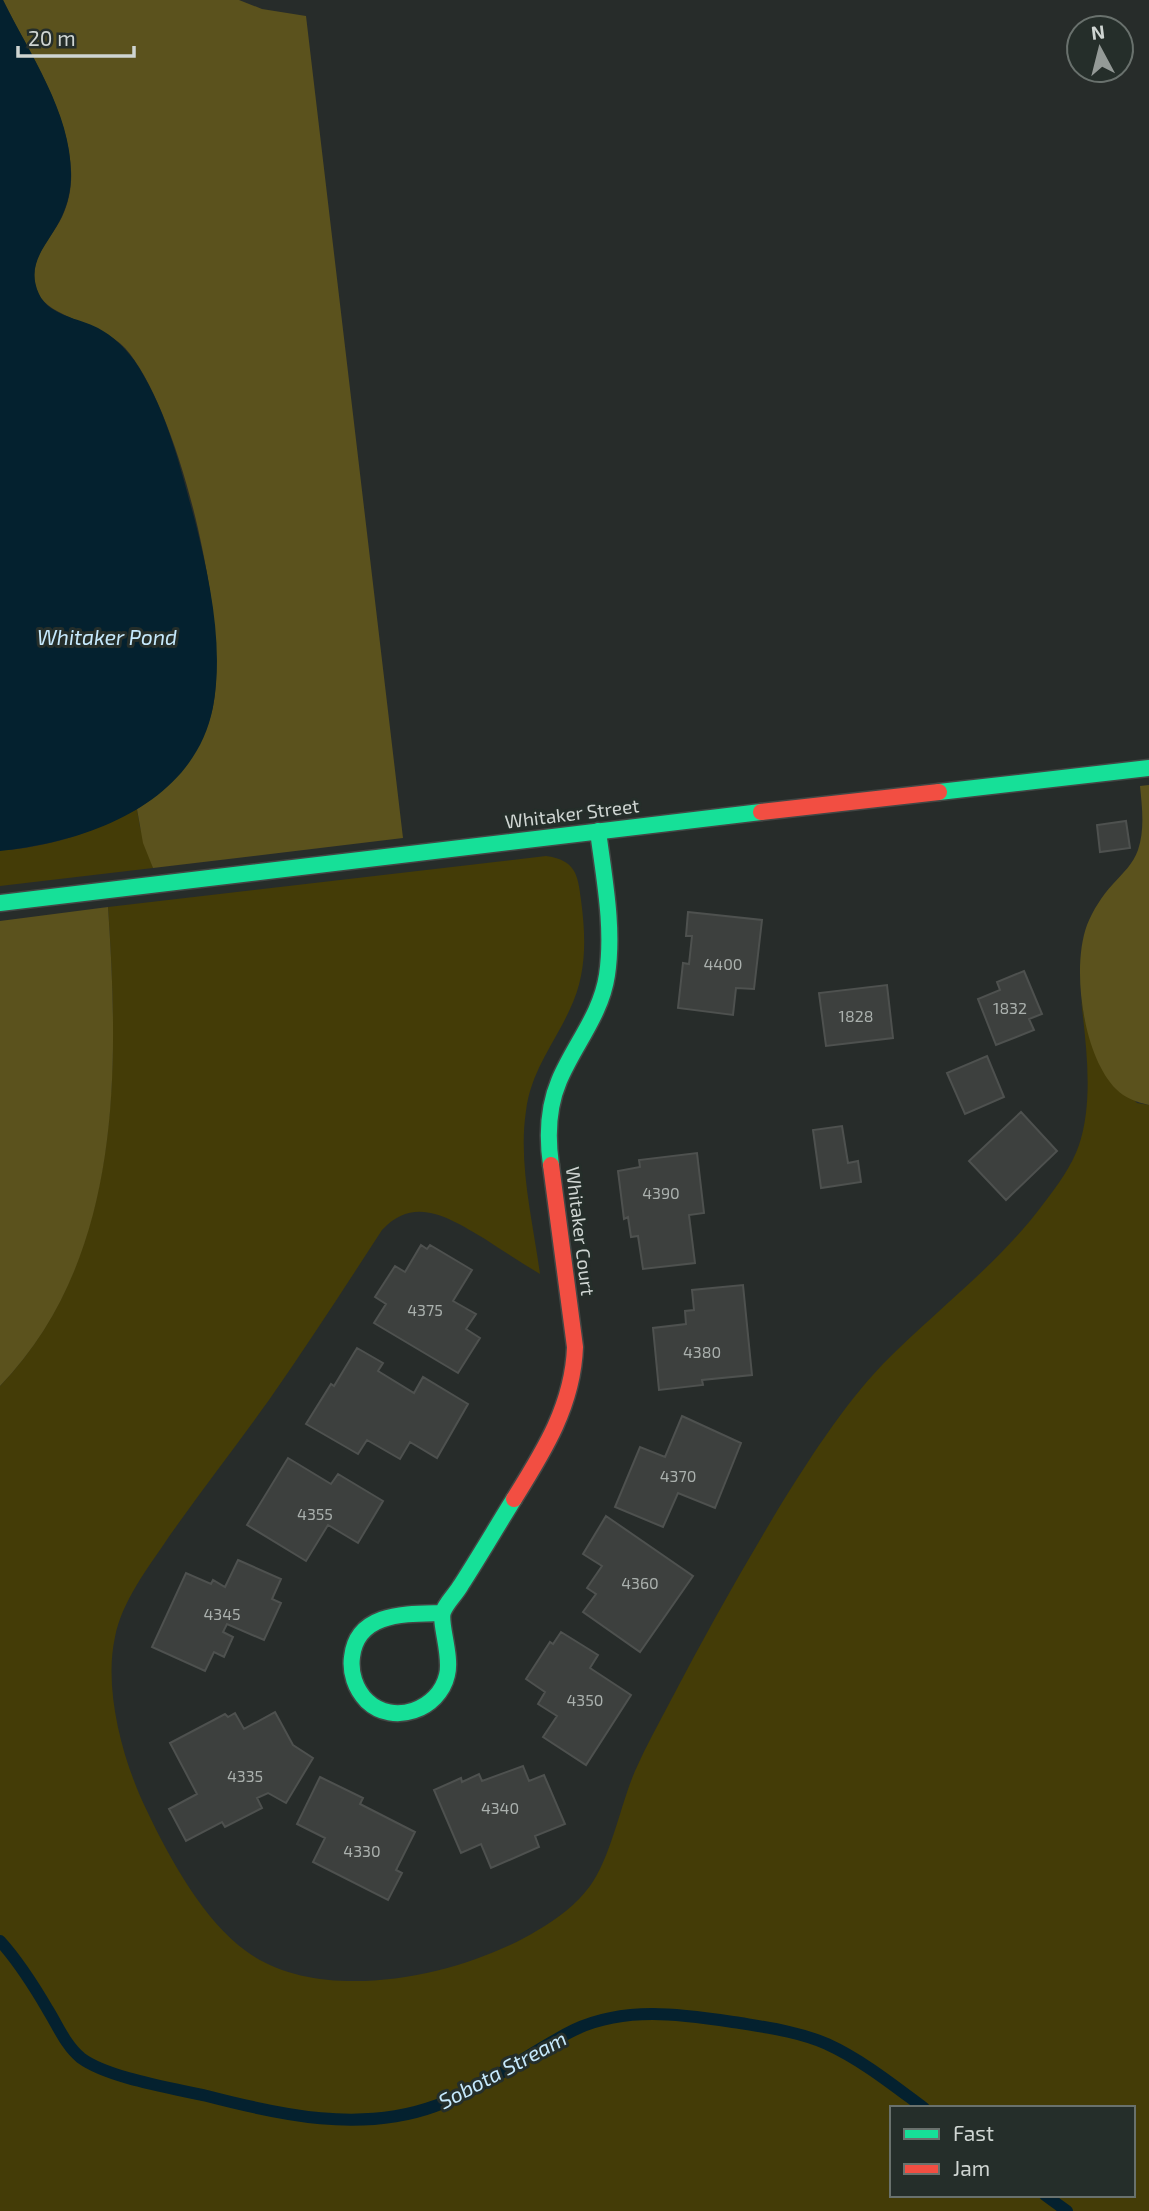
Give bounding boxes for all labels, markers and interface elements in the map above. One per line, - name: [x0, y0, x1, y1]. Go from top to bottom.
- scale bar: [18, 14, 133, 58]
- north arrow: [1065, 14, 1135, 84]
- text: N: [1090, 19, 1106, 44]
- text: 20 m: [28, 25, 76, 50]
- water label: Whitaker Pond: [37, 624, 177, 649]
- street label: Whitaker Street: [503, 793, 641, 833]
- house number: 4400: [704, 954, 742, 973]
- house number: 1832: [993, 998, 1027, 1017]
- house number: 1828: [839, 1006, 873, 1025]
- street label: Whitaker Court: [562, 1165, 600, 1297]
- house number: 4390: [642, 1183, 680, 1202]
- house number: 4375: [407, 1300, 443, 1319]
- house number: 4380: [683, 1342, 721, 1361]
- house number: 4370: [660, 1466, 696, 1485]
- house number: 4355: [297, 1504, 333, 1523]
- house number: 4360: [621, 1573, 659, 1592]
- house number: 4345: [203, 1604, 241, 1623]
- house number: 4350: [567, 1690, 603, 1709]
- house number: 4335: [227, 1766, 263, 1785]
- house number: 4340: [481, 1798, 519, 1817]
- house number: 4330: [343, 1841, 381, 1860]
- water label: Sobota Stream: [434, 2025, 570, 2113]
- legend: [890, 2106, 1135, 2197]
- text: Fast: [953, 2120, 994, 2145]
- text: Jam: [953, 2155, 990, 2180]

